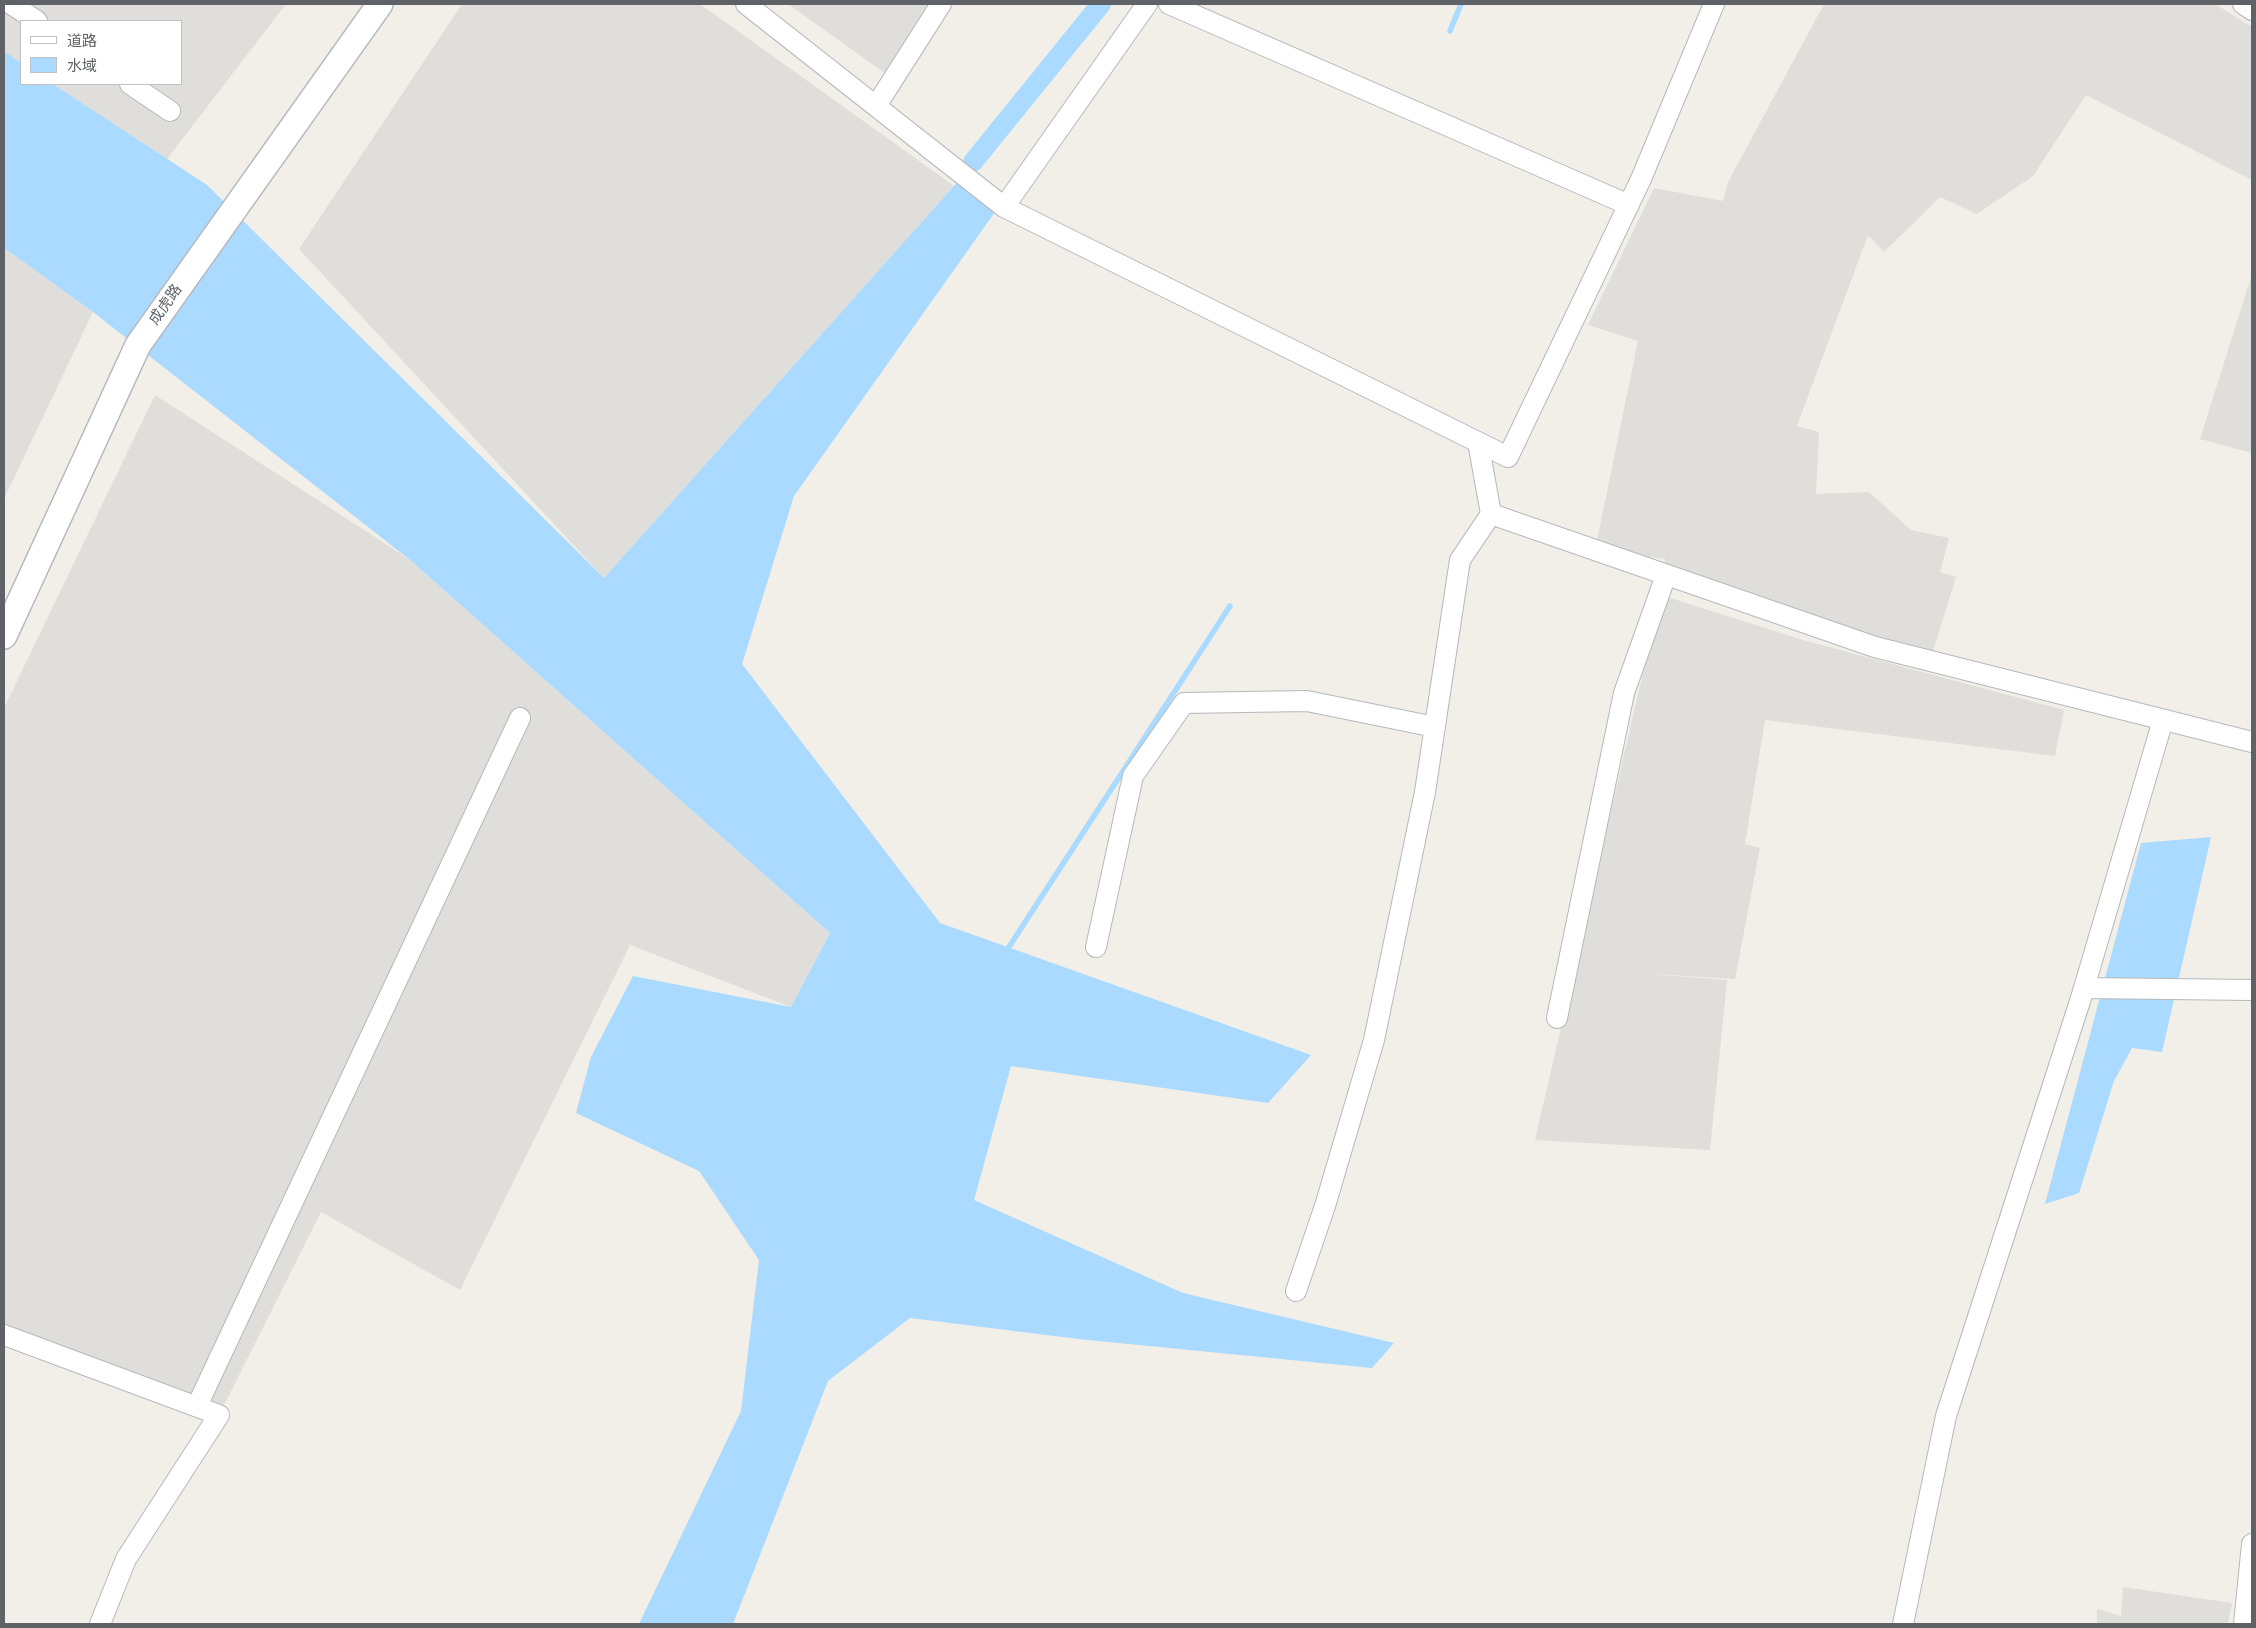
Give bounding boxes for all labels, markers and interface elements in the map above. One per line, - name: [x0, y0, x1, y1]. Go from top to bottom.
- legend: [20, 20, 182, 85]
- text: 道路: [67, 32, 97, 50]
- text: 水域: [67, 57, 97, 75]
- street label: 成虎路: [146, 281, 186, 329]

